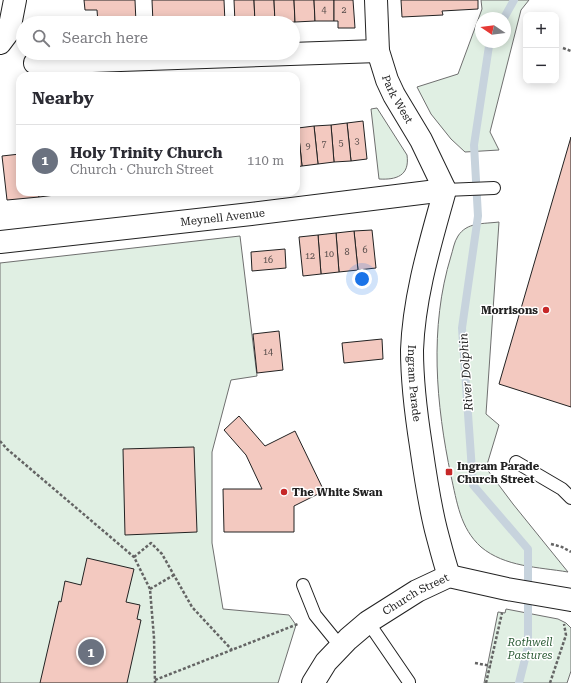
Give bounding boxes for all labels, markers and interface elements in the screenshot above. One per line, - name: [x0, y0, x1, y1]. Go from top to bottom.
- house number: 4: [321, 5, 327, 15]
- house number: 2: [341, 5, 347, 15]
- north arrow: [475, 12, 511, 48]
- map controls: [523, 12, 559, 84]
- button: +: [523, 12, 559, 48]
- search box: [16, 16, 300, 60]
- icon: search: [30, 27, 52, 49]
- text: Search here: [62, 29, 148, 47]
- button: −: [523, 48, 559, 84]
- street label: Park West: [379, 73, 415, 126]
- text: Nearby: [32, 88, 94, 108]
- house number: 3: [354, 136, 360, 146]
- house number: 5: [338, 138, 344, 148]
- house number: 7: [321, 139, 327, 149]
- house number: 9: [305, 141, 311, 151]
- text: Holy Trinity Church: [70, 144, 223, 162]
- text: 1: [41, 153, 49, 168]
- text: 110 m: [247, 153, 284, 168]
- text: Church · Church Street: [70, 162, 214, 177]
- street label: Meynell Avenue: [180, 206, 266, 229]
- house number: 6: [362, 245, 368, 255]
- house number: 8: [344, 247, 350, 257]
- house number: 10: [324, 249, 334, 259]
- house number: 12: [305, 251, 315, 261]
- house number: 16: [263, 255, 273, 265]
- your location: [352, 269, 372, 289]
- place label: Morrisons: [481, 304, 538, 317]
- marker: Morrisons: [541, 305, 551, 315]
- water label: River Dolphin: [456, 333, 476, 412]
- street label: Ingram Parade: [405, 345, 423, 422]
- house number: 14: [263, 347, 273, 357]
- place label: Ingram Parade Church Street: [457, 460, 540, 486]
- marker: Ingram Parade Church Street: [444, 467, 454, 477]
- place label: The White Swan: [292, 486, 383, 499]
- marker: The White Swan: [279, 487, 289, 497]
- street label: Church Street: [380, 571, 451, 618]
- park label: Rothwell Pastures: [507, 636, 552, 662]
- pin: 1: [78, 637, 104, 667]

